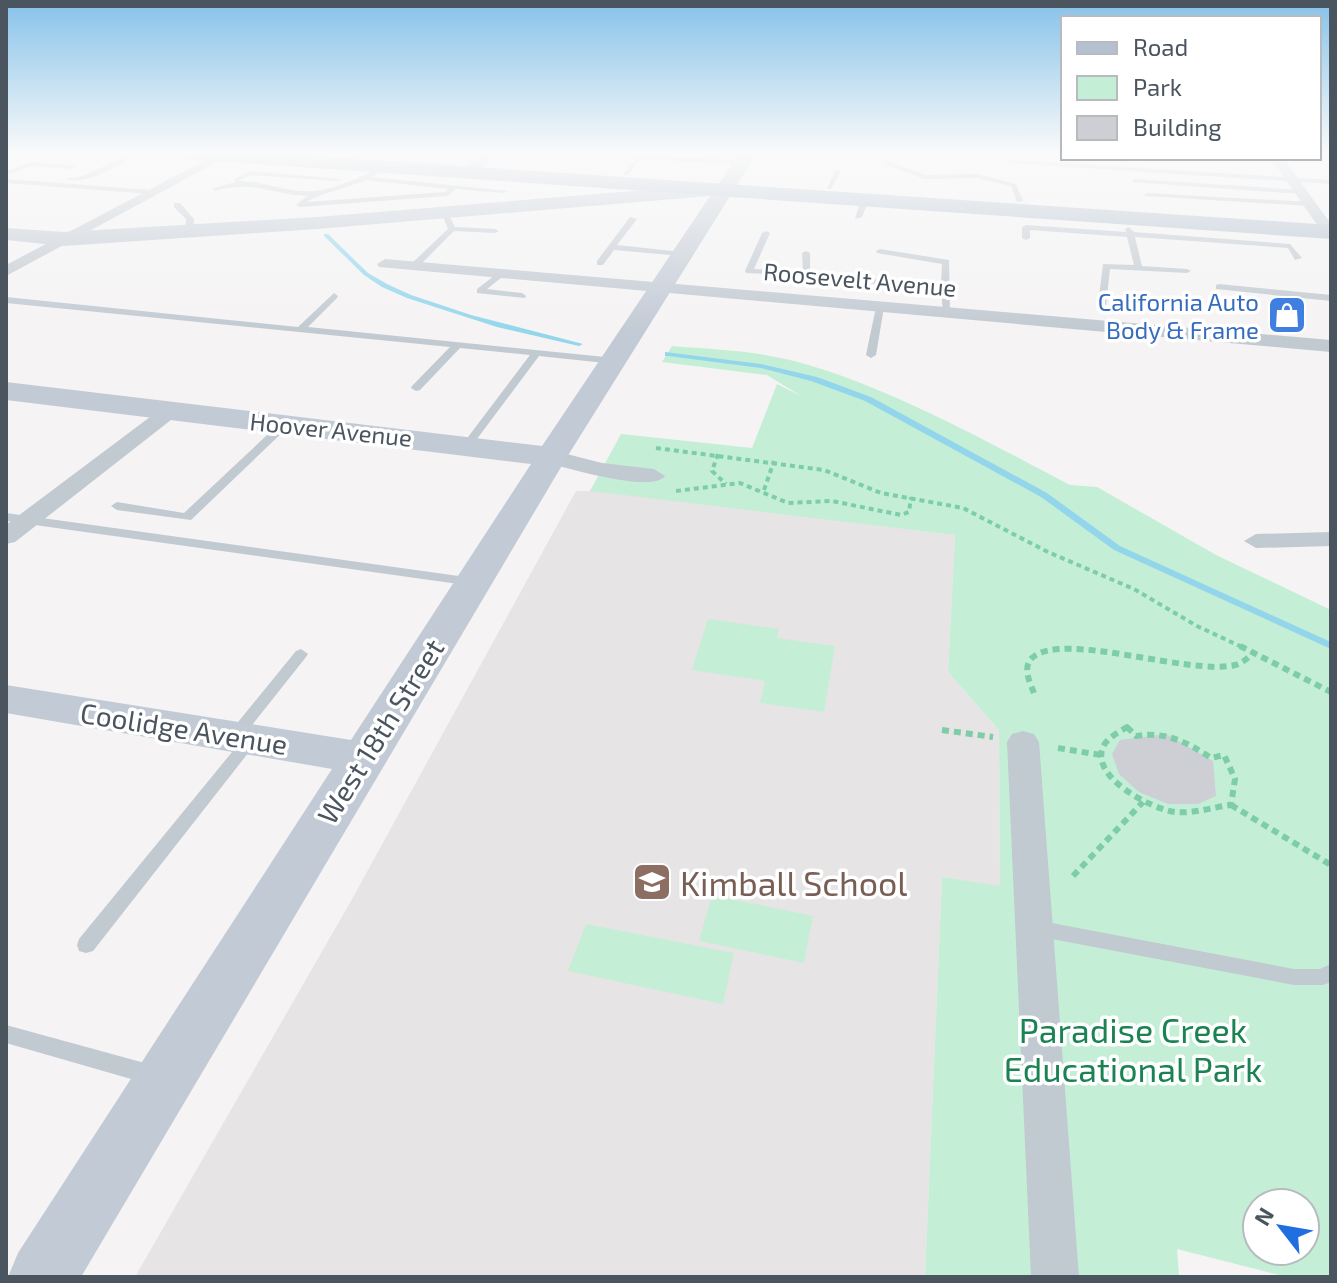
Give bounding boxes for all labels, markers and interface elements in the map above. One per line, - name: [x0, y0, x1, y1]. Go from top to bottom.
- legend: [1061, 16, 1321, 160]
- text: Road: [1133, 32, 1188, 61]
- text: Park: [1133, 72, 1182, 101]
- text: Building: [1133, 112, 1222, 141]
- street label: Roosevelt Avenue: [762, 256, 958, 302]
- place label: California Auto Body & Frame: [1098, 287, 1259, 344]
- shop icon: California Auto Body & Frame: [1266, 294, 1308, 336]
- street label: Hoover Avenue: [248, 406, 414, 452]
- street label: West 18th Street: [310, 632, 450, 830]
- street label: Coolidge Avenue: [78, 695, 290, 761]
- school or university icon: Kimball School: [631, 861, 673, 903]
- place label: Kimball School: [680, 862, 907, 903]
- park label: Paradise Creek Educational Park: [1004, 1009, 1262, 1089]
- north arrow: [1241, 1187, 1321, 1267]
- text: N: [1248, 1203, 1278, 1230]

